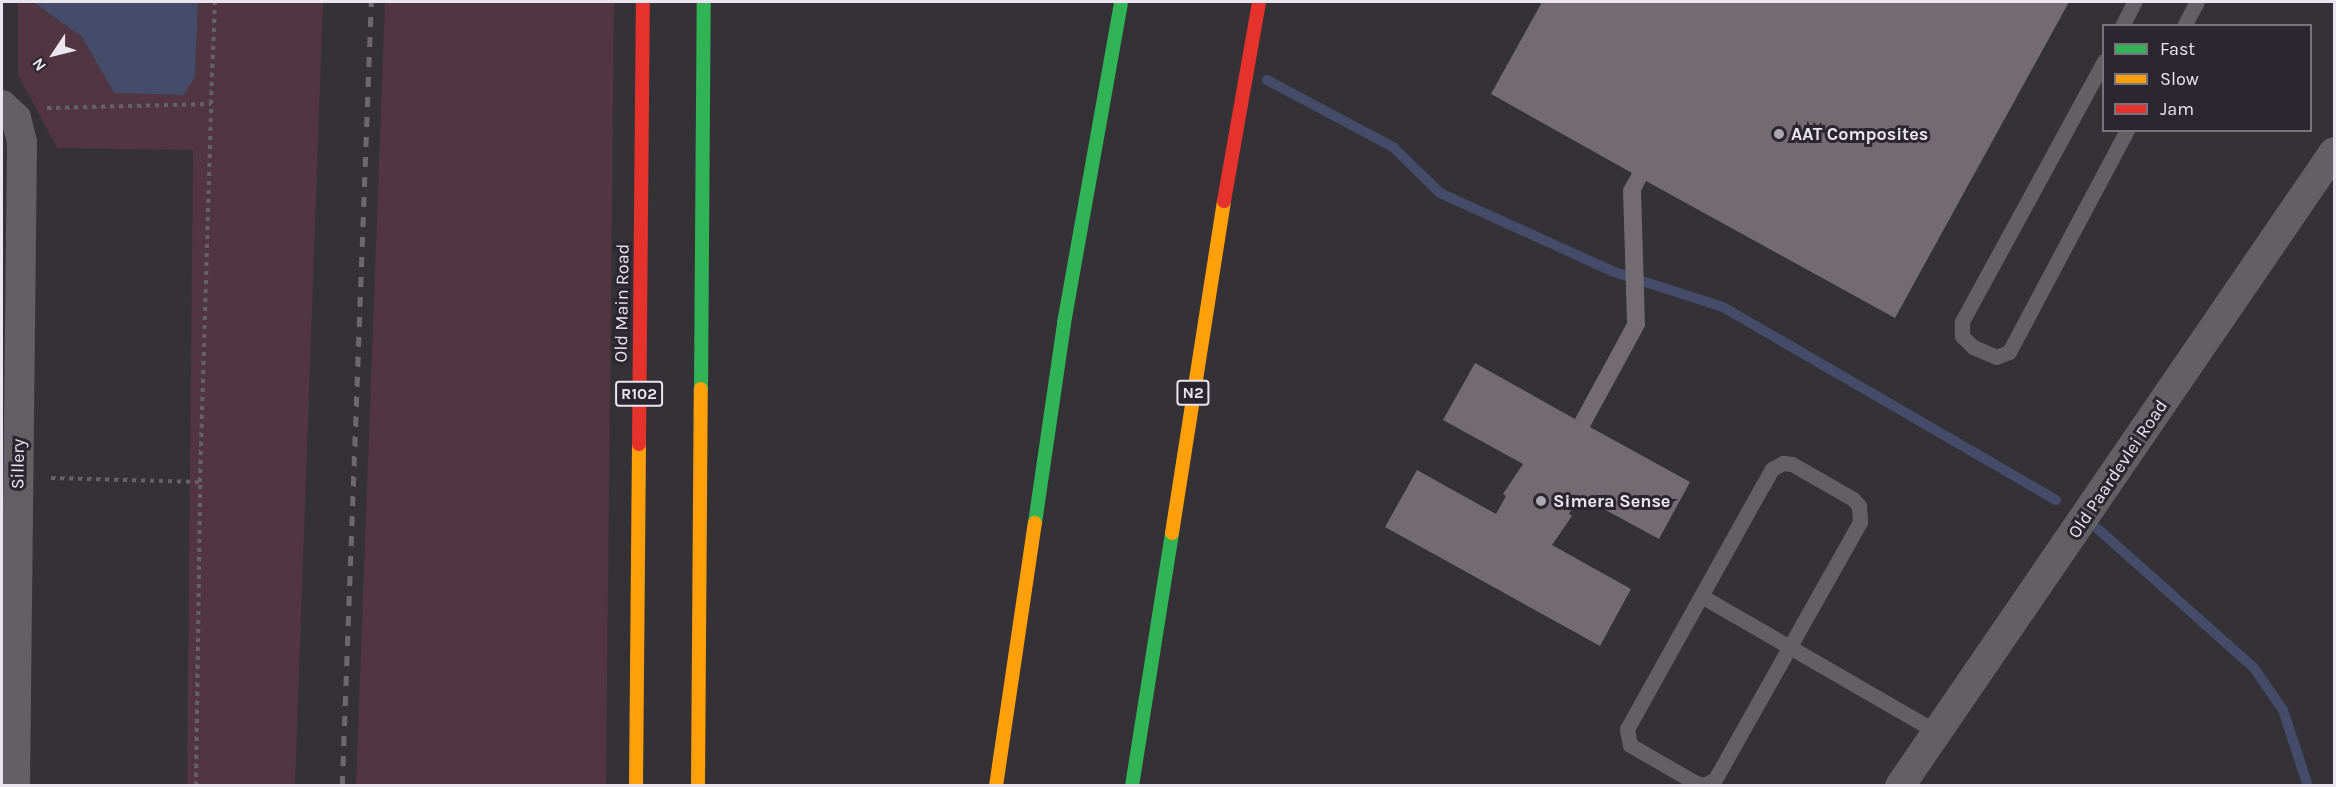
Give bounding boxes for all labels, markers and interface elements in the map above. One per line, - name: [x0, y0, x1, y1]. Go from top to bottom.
- north arrow: [24, 24, 84, 84]
- legend: [2102, 24, 2312, 132]
- text: Fast: [2160, 38, 2195, 60]
- text: N: [28, 54, 50, 75]
- text: Slow: [2160, 68, 2199, 90]
- text: Jam: [2160, 98, 2194, 120]
- place label: AAT Composites: [1791, 123, 1928, 145]
- marker: AAT Composites: [1772, 127, 1786, 141]
- street label: Old Main Road: [610, 243, 634, 363]
- road number: N2: [1175, 380, 1211, 406]
- road number: R102: [615, 381, 663, 407]
- street label: Old Paardevlei Road: [2064, 396, 2172, 542]
- street label: Sillery: [7, 439, 29, 489]
- place label: Simera Sense: [1553, 490, 1670, 512]
- marker: Simera Sense: [1534, 494, 1548, 508]

